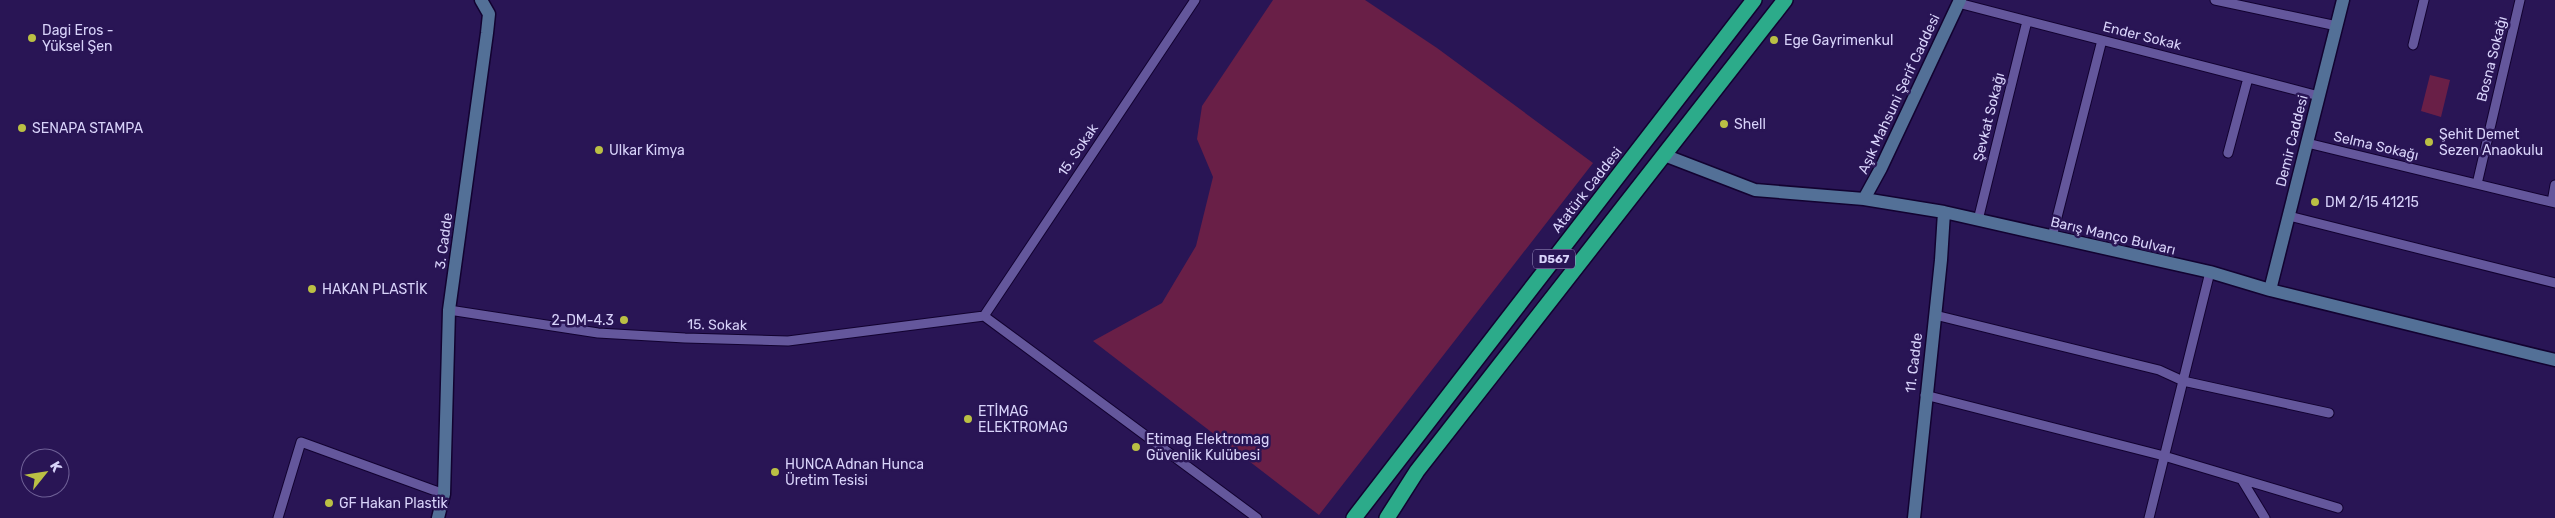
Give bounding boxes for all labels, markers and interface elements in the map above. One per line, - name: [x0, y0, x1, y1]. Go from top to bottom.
- street label: Aşık Mahsuni Şerif Caddesi: [1854, 11, 1944, 177]
- street label: Bosna Sokağı: [2473, 15, 2511, 103]
- street label: Ender Sokak: [2101, 18, 2184, 54]
- place label: Dagi Eros - Yüksel Şen: [42, 22, 114, 55]
- marker: Dagi Eros - Yüksel Şen: [26, 32, 38, 44]
- place label: Ege Gayrimenkul: [1784, 32, 1893, 49]
- marker: Ege Gayrimenkul: [1768, 34, 1780, 46]
- street label: Şevkat Sokağı: [1970, 71, 2008, 163]
- street label: Demir Caddesi: [2272, 93, 2312, 189]
- place label: Shell: [1734, 116, 1766, 133]
- marker: Shell: [1718, 118, 1730, 130]
- place label: SENAPA STAMPA: [32, 120, 144, 137]
- street label: 15. Sokak: [1054, 120, 1102, 180]
- marker: SENAPA STAMPA: [16, 122, 28, 134]
- place label: Şehit Demet Sezen Anaokulu: [2439, 126, 2543, 159]
- street label: Selma Sokağı: [2332, 128, 2420, 164]
- marker: Şehit Demet Sezen Anaokulu: [2423, 136, 2435, 148]
- place label: Ulkar Kimya: [609, 142, 685, 159]
- marker: Ulkar Kimya: [593, 144, 605, 156]
- street label: Atatürk Caddesi: [1548, 144, 1626, 236]
- place label: DM 2/15 41215: [2325, 194, 2419, 211]
- marker: DM 2/15 41215: [2309, 196, 2321, 208]
- street label: 3. Cadde: [432, 211, 456, 270]
- street label: Barış Manço Bulvarı: [2049, 213, 2177, 259]
- road number: D567: [1533, 250, 1575, 268]
- place label: HAKAN PLASTİK: [322, 281, 428, 298]
- marker: HAKAN PLASTİK: [306, 283, 318, 295]
- place label: 2-DM-4.3: [552, 312, 614, 329]
- marker: 2-DM-4.3: [618, 314, 630, 326]
- street label: 15. Sokak: [687, 316, 748, 334]
- street label: 11. Cadde: [1902, 332, 1926, 394]
- place label: ETİMAG ELEKTROMAG: [978, 403, 1068, 436]
- marker: ETİMAG ELEKTROMAG: [962, 413, 974, 425]
- place label: Etimag Elektromag Güvenlik Kulübesi: [1146, 431, 1269, 464]
- marker: Etimag Elektromag Güvenlik Kulübesi: [1130, 441, 1142, 453]
- north arrow: [20, 448, 70, 498]
- place label: HUNCA Adnan Hunca Üretim Tesisi: [785, 456, 924, 489]
- text: K: [46, 458, 66, 476]
- marker: HUNCA Adnan Hunca Üretim Tesisi: [769, 466, 781, 478]
- place label: GF Hakan Plastik: [339, 495, 448, 512]
- marker: GF Hakan Plastik: [323, 497, 335, 509]

